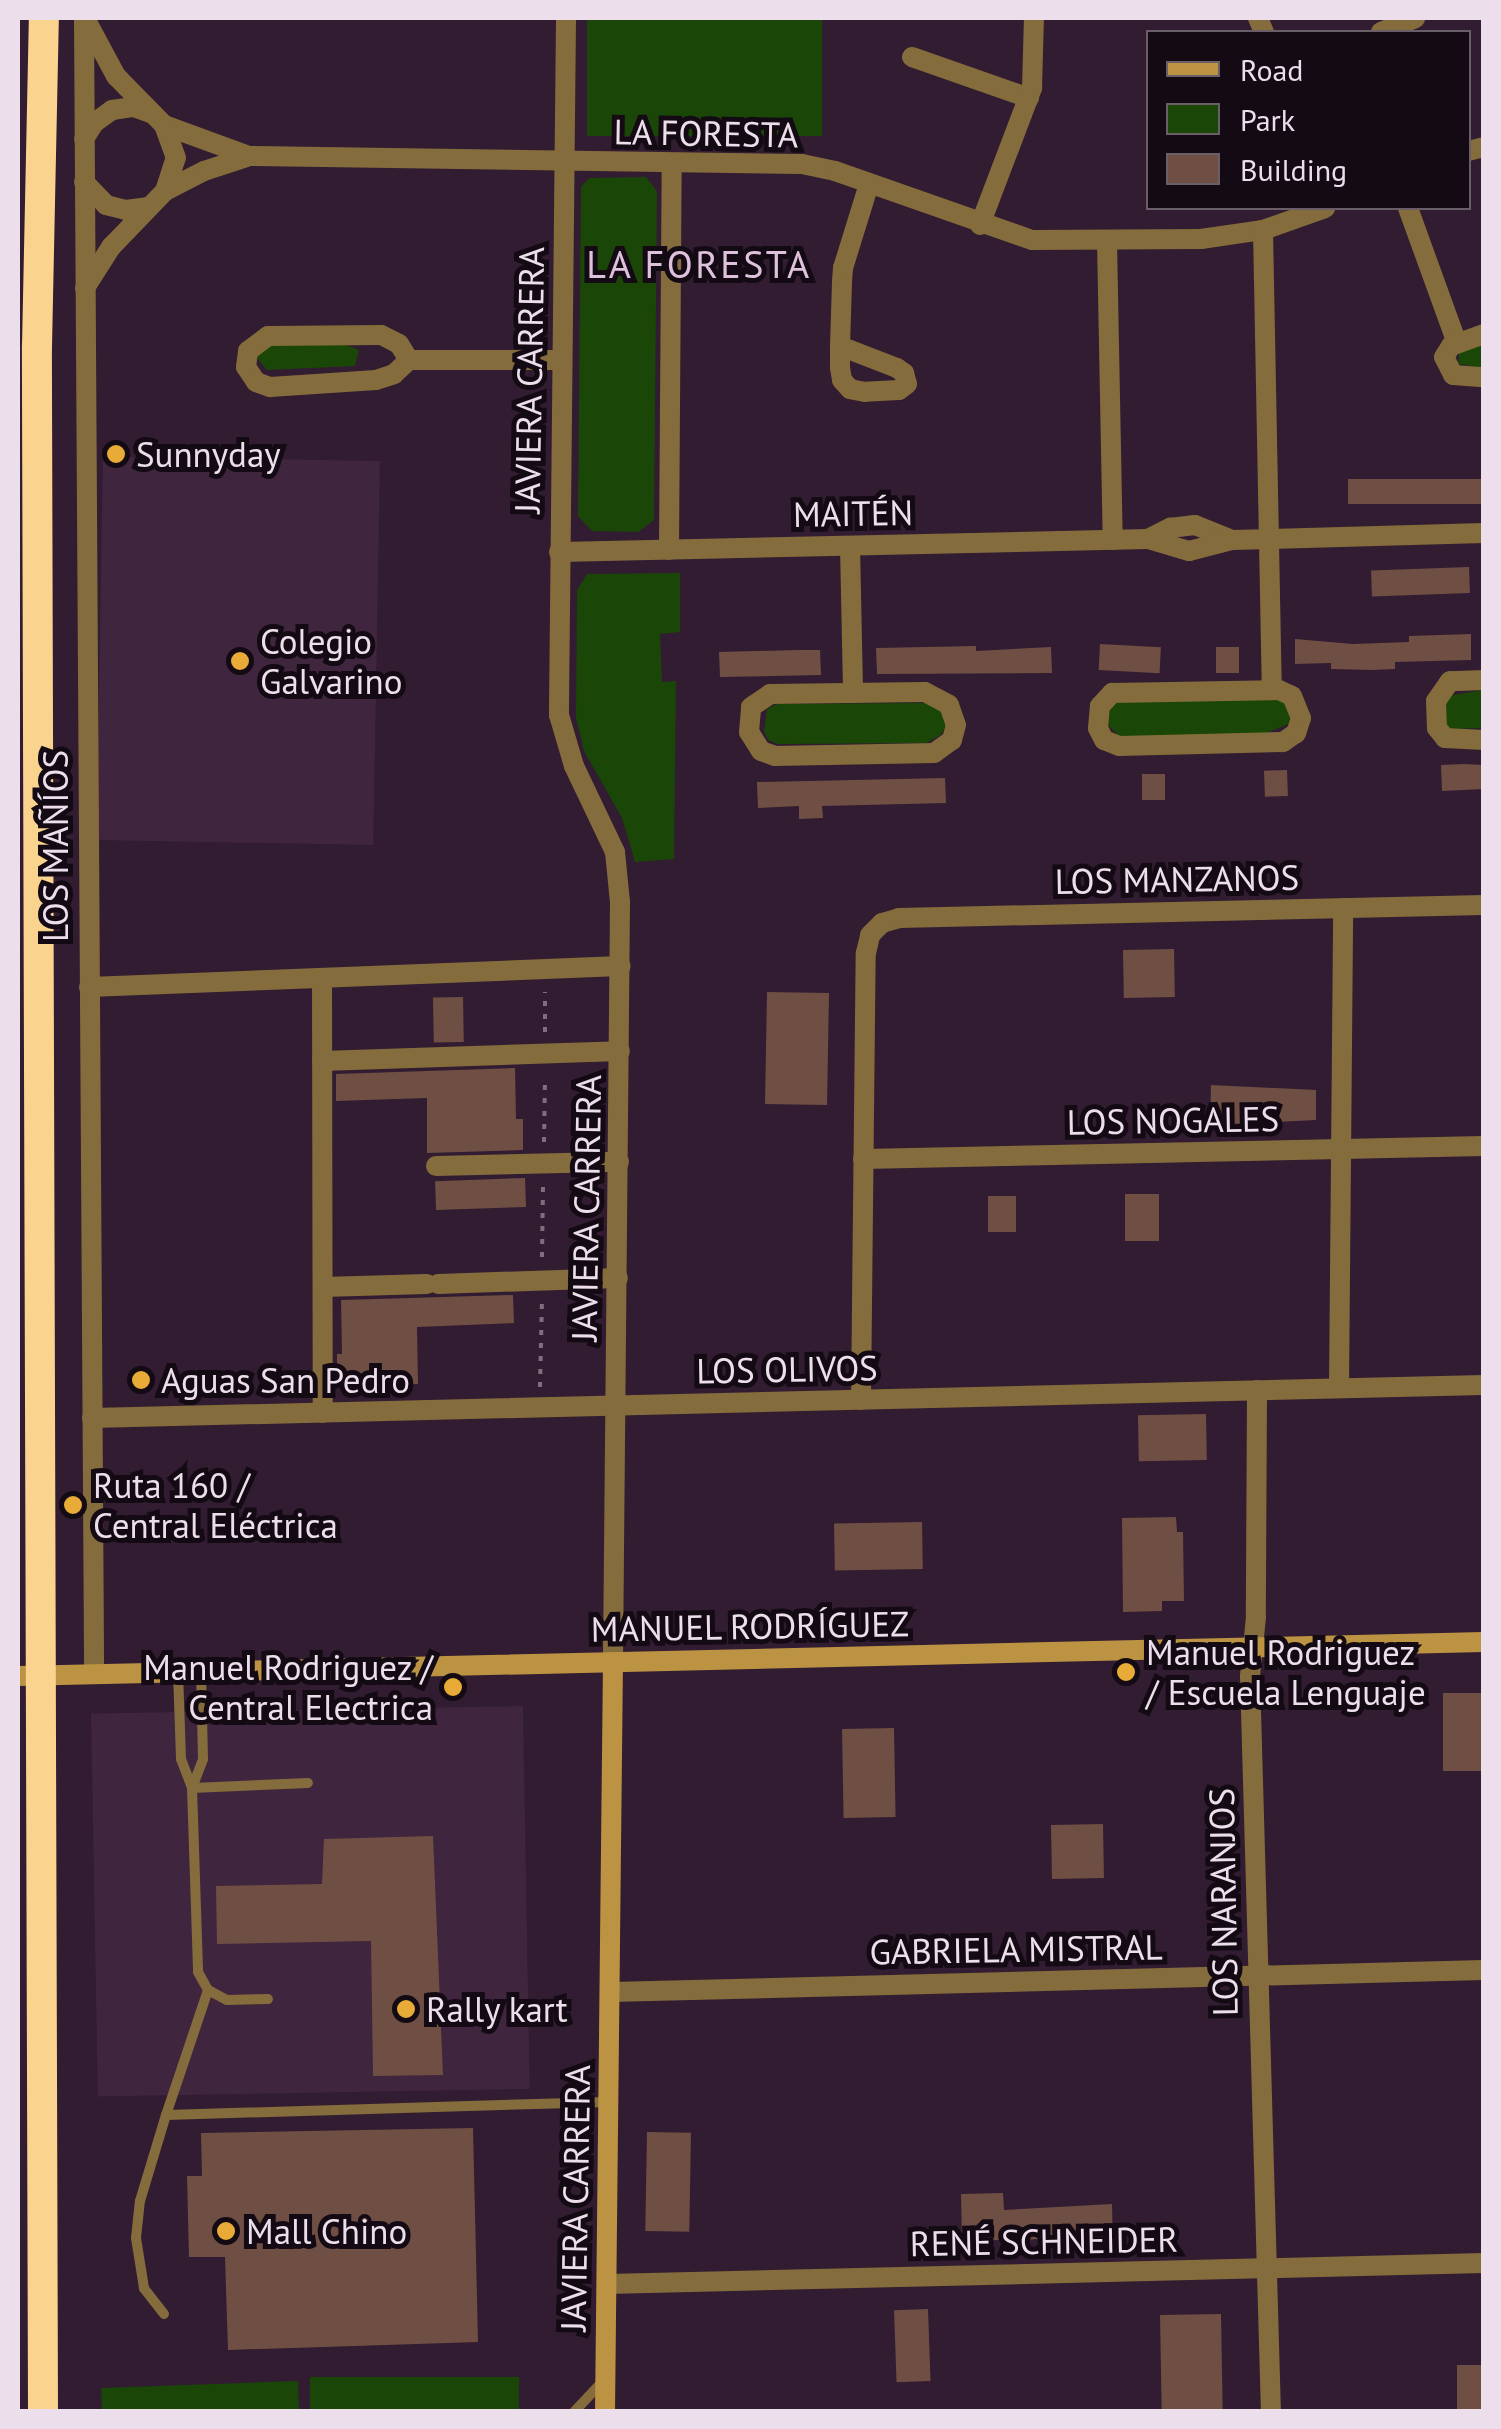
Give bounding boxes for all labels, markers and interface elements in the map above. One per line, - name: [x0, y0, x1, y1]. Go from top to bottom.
- legend: [1146, 30, 1471, 210]
- text: Road: [1240, 50, 1304, 89]
- text: Park: [1240, 100, 1295, 139]
- street label: LA FORESTA: [613, 110, 799, 156]
- text: Building: [1240, 150, 1347, 189]
- district label: LA FORESTA: [586, 241, 812, 287]
- street label: JAVIERA CARRERA: [506, 246, 552, 514]
- place label: Sunnyday: [136, 433, 281, 475]
- marker: Sunnyday: [105, 443, 127, 465]
- street label: MAITÉN: [793, 491, 913, 535]
- place label: Colegio Galvarino: [260, 620, 402, 702]
- marker: Colegio Galvarino: [229, 650, 251, 672]
- street label: LOS MAÑÍOS: [34, 750, 76, 942]
- street label: LOS MANZANOS: [1054, 856, 1300, 902]
- street label: JAVIERA CARRERA: [563, 1074, 609, 1342]
- street label: LOS NOGALES: [1066, 1097, 1280, 1143]
- street label: LOS OLIVOS: [696, 1346, 878, 1392]
- place label: Aguas San Pedro: [161, 1359, 410, 1401]
- marker: Aguas San Pedro: [130, 1369, 152, 1391]
- place label: Ruta 160 / Central Eléctrica: [93, 1464, 338, 1546]
- marker: Ruta 160 / Central Eléctrica: [62, 1494, 84, 1516]
- street label: MANUEL RODRÍGUEZ: [590, 1602, 910, 1650]
- place label: Manuel Rodriguez / Escuela Lenguaje: [1146, 1631, 1426, 1713]
- place label: Manuel Rodriguez / Central Electrica: [142, 1646, 433, 1728]
- marker: Manuel Rodriguez / Escuela Lenguaje: [1115, 1661, 1137, 1683]
- marker: Manuel Rodriguez / Central Electrica: [442, 1676, 464, 1698]
- street label: LOS NARANJOS: [1200, 1787, 1246, 2017]
- street label: GABRIELA MISTRAL: [868, 1925, 1164, 1973]
- place label: Rally kart: [426, 1988, 569, 2030]
- marker: Rally kart: [395, 1998, 417, 2020]
- street label: JAVIERA CARRERA: [552, 2064, 598, 2332]
- place label: Mall Chino: [246, 2210, 407, 2252]
- street label: RENÉ SCHNEIDER: [909, 2218, 1179, 2264]
- marker: Mall Chino: [215, 2220, 237, 2242]

